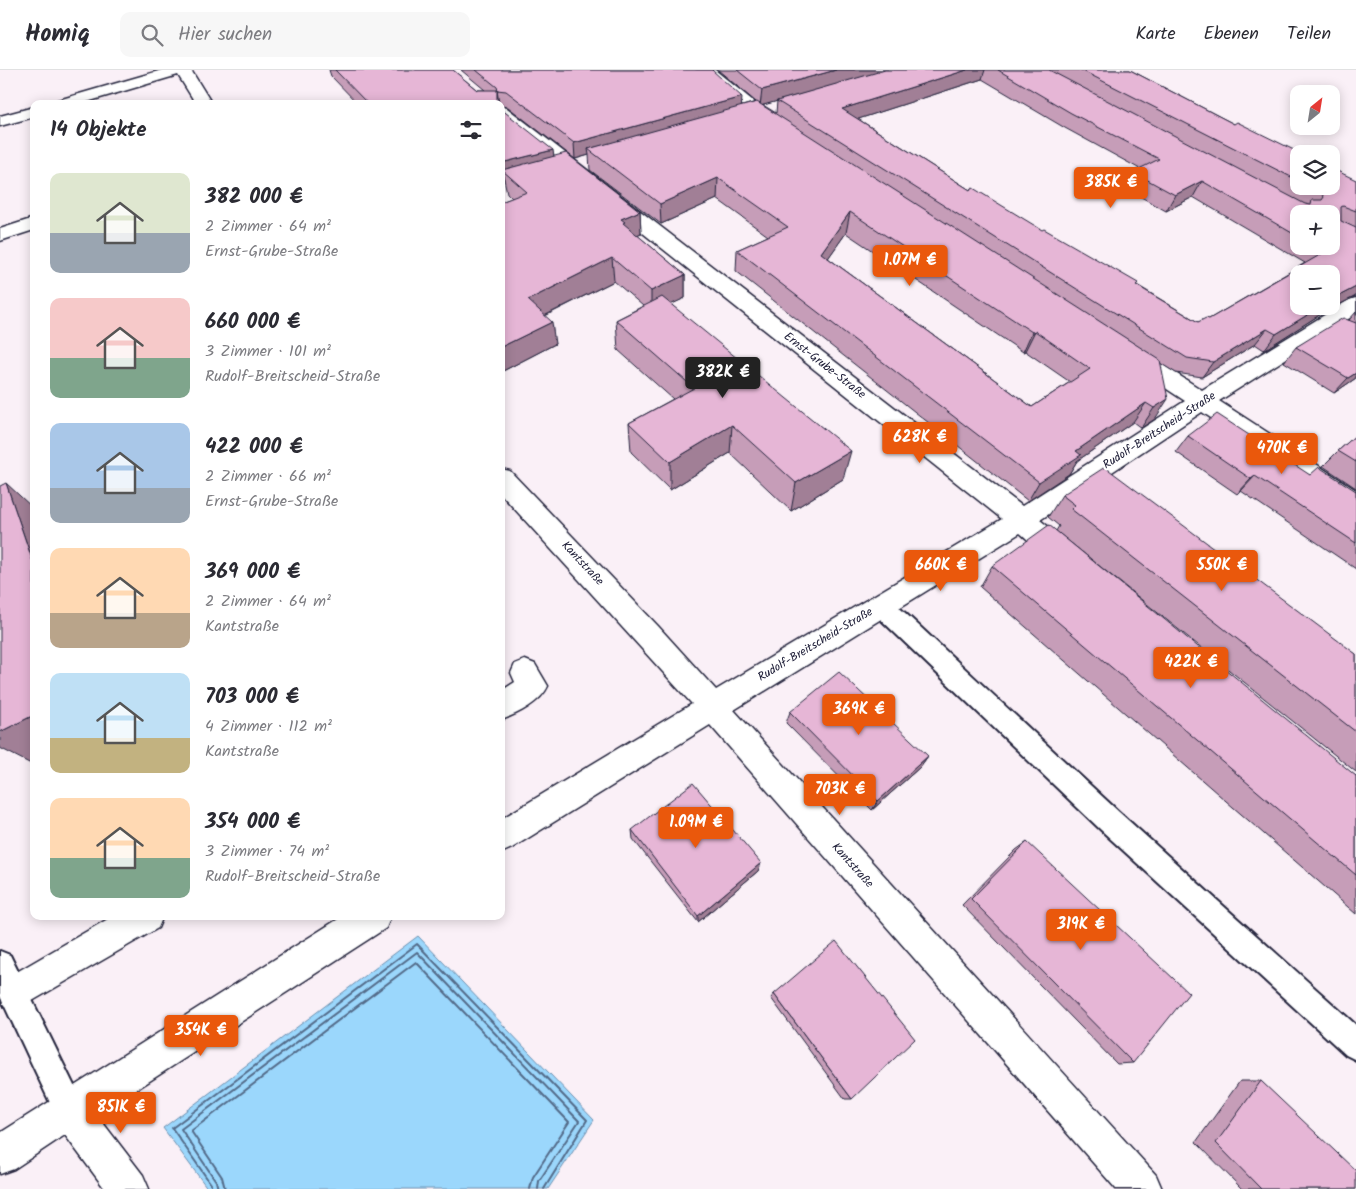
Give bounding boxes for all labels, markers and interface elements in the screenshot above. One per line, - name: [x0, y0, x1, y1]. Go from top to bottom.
- search box: [120, 12, 470, 57]
- text: Homiq: [25, 15, 90, 54]
- text: Hier suchen: [178, 20, 272, 50]
- text: Karte: [1135, 20, 1176, 49]
- text: Ebenen: [1204, 20, 1259, 49]
- text: Teilen: [1287, 20, 1331, 49]
- icon: search: [138, 21, 166, 49]
- north arrow: [1290, 85, 1340, 135]
- map controls: [1290, 85, 1340, 315]
- text: 14 Objekte: [50, 114, 147, 147]
- icon: filters: [457, 116, 485, 144]
- button: layers: [1290, 145, 1340, 195]
- pin: 385K €: [1070, 166, 1152, 209]
- text: 385K €: [1085, 170, 1137, 195]
- text: 382 000 €: [205, 181, 303, 214]
- icon: home: [90, 193, 150, 253]
- button: +: [1290, 205, 1340, 255]
- text: 2 Zimmer · 64 m²: [205, 214, 331, 239]
- text: Ernst-Grube-Straße: [205, 239, 338, 264]
- pin: 1.07M €: [864, 244, 956, 287]
- text: 1.07M €: [884, 248, 936, 273]
- button: −: [1290, 265, 1340, 315]
- text: 660 000 €: [205, 306, 300, 339]
- icon: home: [90, 318, 150, 378]
- street label: Ernst-Grube-Straße: [779, 327, 870, 404]
- text: 3 Zimmer · 101 m²: [205, 339, 331, 364]
- pin: 382K €: [682, 356, 764, 399]
- text: 382K €: [696, 360, 750, 385]
- text: Rudolf-Breitscheid-Straße: [205, 364, 380, 389]
- street label: Rudolf-Breitscheid-Straße: [1099, 386, 1220, 474]
- pin: 628K €: [879, 422, 961, 464]
- text: 628K €: [893, 425, 947, 450]
- text: 422 000 €: [205, 431, 303, 464]
- pin: 470K €: [1241, 432, 1323, 475]
- text: 470K €: [1257, 436, 1307, 461]
- icon: home: [90, 443, 150, 503]
- text: 2 Zimmer · 66 m²: [205, 464, 331, 489]
- text: Ernst-Grube-Straße: [205, 489, 338, 514]
- street label: Kantstraße: [557, 537, 609, 591]
- pin: 660K €: [900, 550, 982, 592]
- pin: 550K €: [1181, 550, 1263, 592]
- text: 660K €: [915, 553, 967, 578]
- text: 550K €: [1197, 553, 1247, 578]
- text: 369 000 €: [205, 556, 300, 589]
- icon: home: [90, 568, 150, 628]
- text: 2 Zimmer · 64 m²: [205, 589, 331, 614]
- street label: Rudolf-Breitscheid-Straße: [754, 602, 877, 686]
- text: Kantstraße: [205, 614, 279, 639]
- pin: 422K €: [1150, 646, 1232, 689]
- text: 422K €: [1164, 650, 1218, 675]
- text: 703 000 €: [205, 681, 299, 714]
- icon: home: [90, 693, 150, 753]
- pin: 369K €: [818, 694, 900, 736]
- text: 369K €: [833, 697, 885, 722]
- text: 4 Zimmer · 112 m²: [205, 714, 332, 739]
- text: Kantstraße: [205, 739, 279, 764]
- pin: 703K €: [799, 774, 881, 816]
- text: 703K €: [815, 777, 865, 802]
- text: 354 000 €: [205, 806, 300, 839]
- pin: 1.09M €: [650, 806, 742, 849]
- text: 1.09M €: [669, 810, 723, 835]
- icon: home: [90, 818, 150, 878]
- street label: Kantstraße: [827, 838, 879, 893]
- text: 3 Zimmer · 74 m²: [205, 839, 329, 864]
- text: Rudolf-Breitscheid-Straße: [205, 864, 380, 889]
- pin: 319K €: [1040, 908, 1122, 951]
- text: 319K €: [1057, 912, 1105, 937]
- pin: 354K €: [160, 1014, 242, 1057]
- text: 354K €: [175, 1018, 227, 1043]
- pin: 851K €: [80, 1092, 162, 1134]
- text: 851K €: [97, 1095, 145, 1120]

